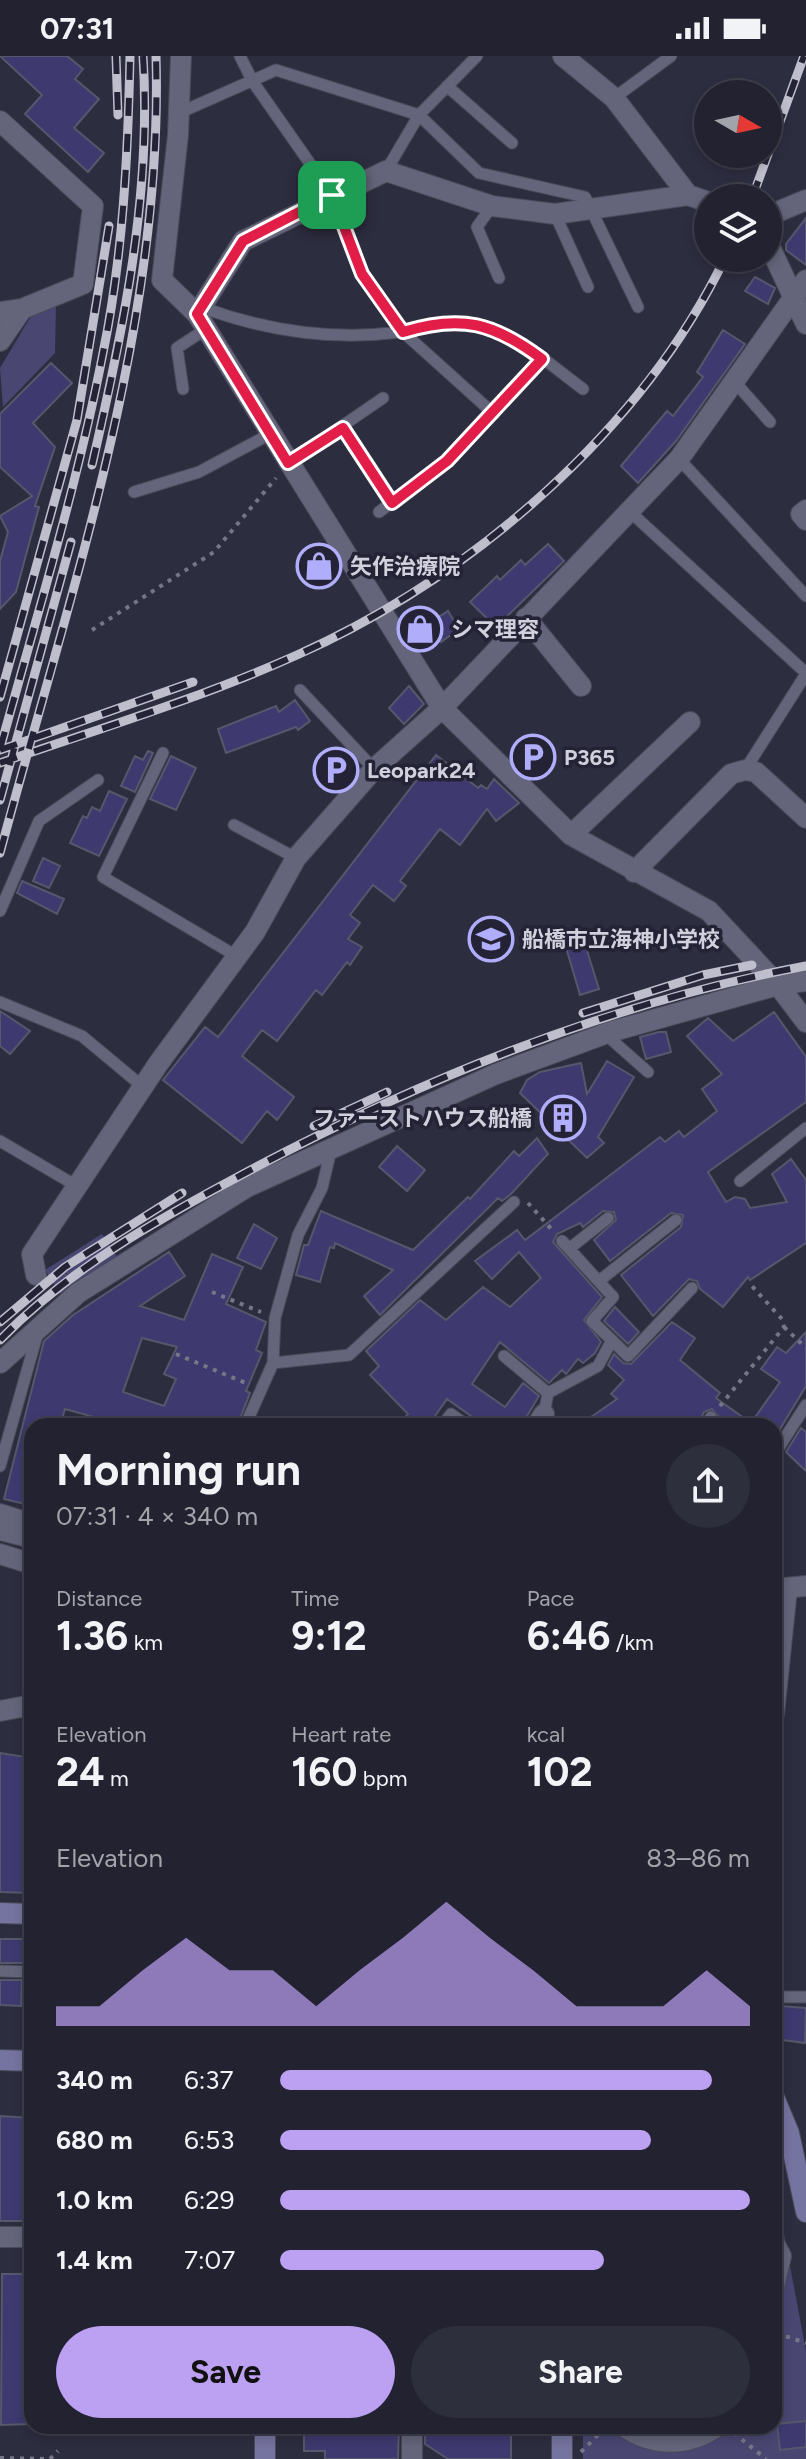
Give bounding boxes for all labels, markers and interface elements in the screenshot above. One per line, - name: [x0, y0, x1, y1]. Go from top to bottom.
- text: 07:31: [40, 10, 115, 47]
- north arrow: [694, 80, 782, 168]
- map controls: [694, 80, 782, 272]
- pin: [298, 161, 366, 229]
- icon: arrive: [310, 173, 354, 217]
- button: layers: [694, 184, 782, 272]
- shop icon: 矢作治療院: [295, 542, 343, 590]
- place label: 矢作治療院: [350, 553, 460, 580]
- shop icon: シマ理容: [396, 605, 444, 653]
- place label: シマ理容: [451, 616, 539, 643]
- parking icon: P365: [509, 733, 557, 781]
- place label: P365: [564, 744, 615, 771]
- parking icon: Leopark24: [312, 746, 360, 794]
- place label: Leopark24: [367, 757, 476, 784]
- school or university icon: 船橋市立海神小学校: [467, 915, 515, 963]
- place label: 船橋市立海神小学校: [522, 926, 720, 953]
- building icon: ファーストハウス船橋: [539, 1094, 587, 1142]
- place label: ファーストハウス船橋: [313, 1105, 532, 1132]
- text: Morning run: [56, 1443, 301, 1496]
- button: share: [666, 1444, 750, 1528]
- text: 07:31 · 4 × 340 m: [56, 1500, 258, 1532]
- text: Distance: [56, 1585, 142, 1612]
- text: Time: [291, 1585, 339, 1612]
- text: Pace: [527, 1585, 574, 1612]
- text: 1.36: [56, 1612, 128, 1660]
- text: 9:12: [291, 1612, 367, 1660]
- text: 6:46: [527, 1612, 610, 1660]
- text: km: [128, 1629, 163, 1656]
- text: /km: [610, 1629, 654, 1656]
- text: Elevation: [56, 1721, 146, 1748]
- text: Heart rate: [291, 1721, 391, 1748]
- text: kcal: [527, 1721, 565, 1748]
- text: 24: [56, 1748, 104, 1796]
- text: 160: [291, 1748, 357, 1796]
- text: 102: [527, 1748, 593, 1796]
- text: m: [104, 1765, 129, 1792]
- text: bpm: [357, 1765, 407, 1792]
- text: Elevation: [56, 1842, 163, 1874]
- text: 83–86 m: [646, 1842, 750, 1874]
- text: 340 m: [56, 2064, 133, 2096]
- text: 6:37: [184, 2064, 233, 2096]
- text: 680 m: [56, 2124, 133, 2156]
- text: 6:53: [184, 2124, 234, 2156]
- text: 1.0 km: [56, 2184, 133, 2216]
- text: 6:29: [184, 2184, 235, 2216]
- text: 1.4 km: [56, 2244, 133, 2276]
- text: 7:07: [184, 2244, 235, 2276]
- button: Save: [56, 2326, 395, 2418]
- button: Share: [411, 2326, 750, 2418]

